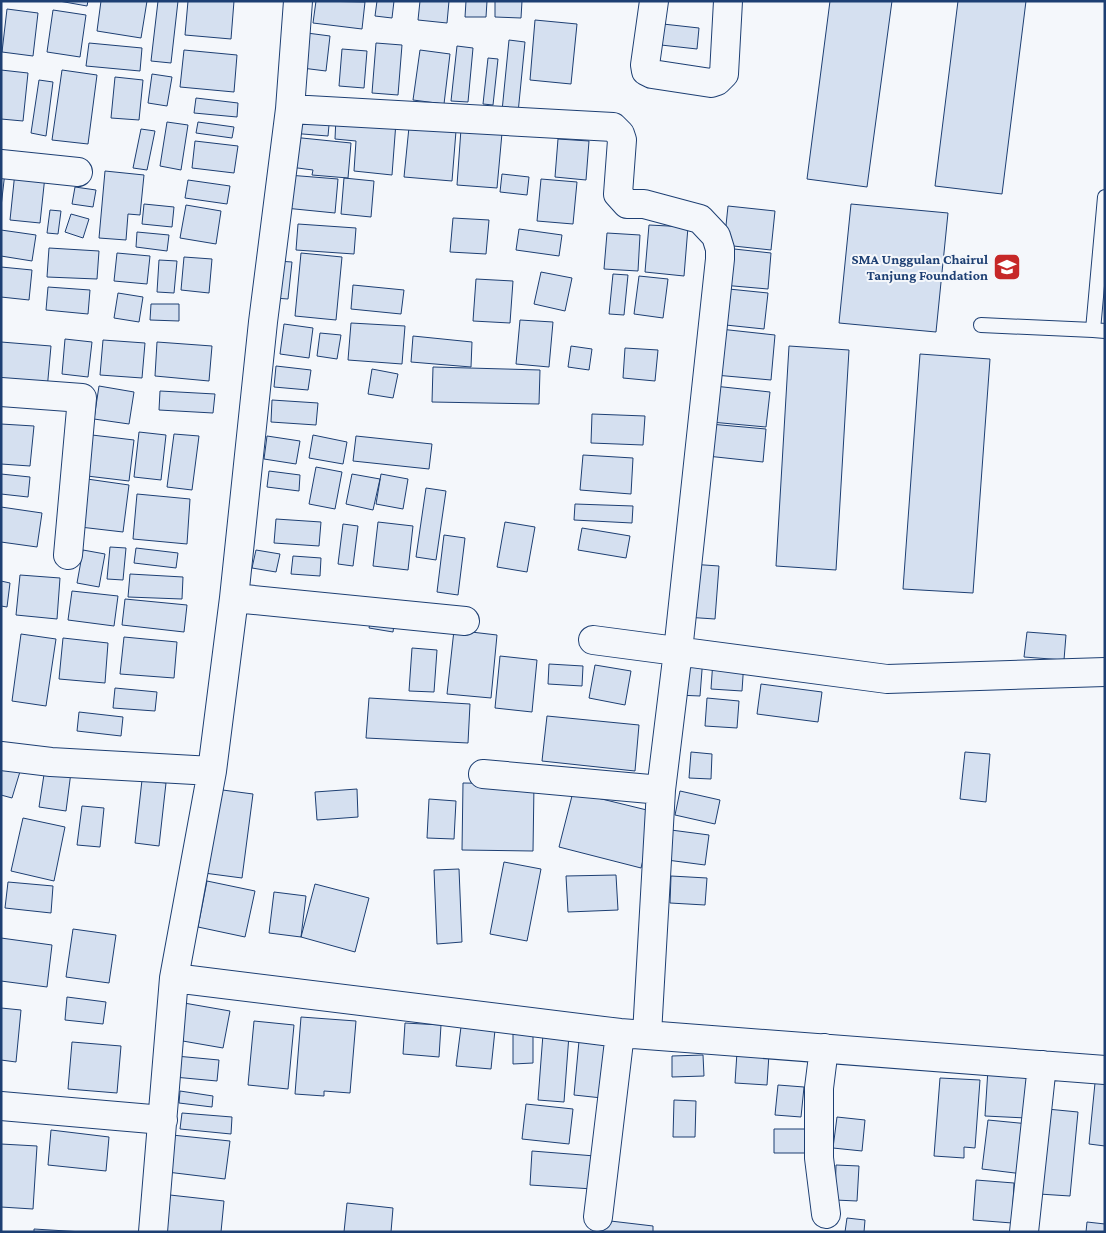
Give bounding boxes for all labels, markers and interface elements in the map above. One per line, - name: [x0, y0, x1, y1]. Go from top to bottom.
- place label: SMA Unggulan Chairul Tanjung Foundation: [851, 251, 988, 284]
- school or university icon: SMA Unggulan Chairul Tanjung Foundation: [992, 252, 1022, 282]

